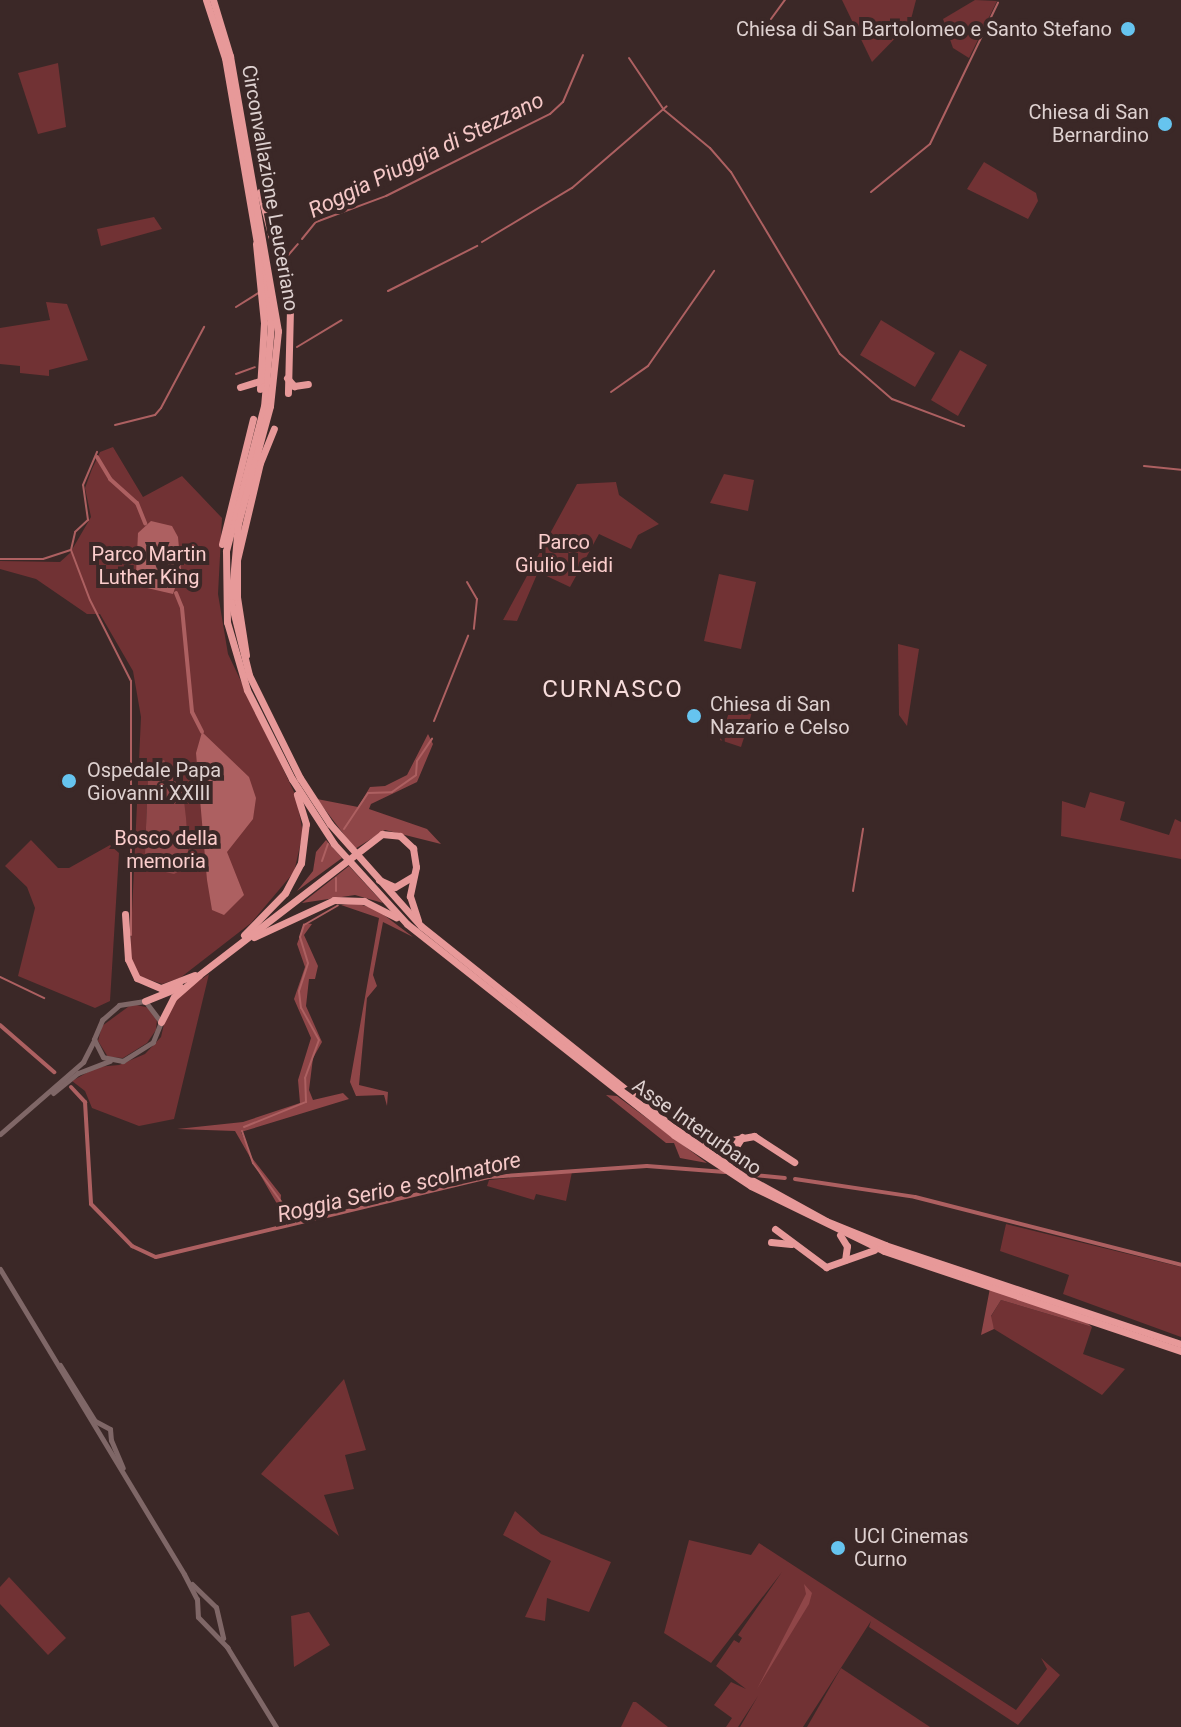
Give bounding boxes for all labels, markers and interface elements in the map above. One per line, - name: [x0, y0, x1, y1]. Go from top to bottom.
- place label: Chiesa di San Bartolomeo e Santo Stefano: [736, 17, 1112, 41]
- marker: Chiesa di San Bartolomeo e Santo Stefano: [1119, 20, 1137, 38]
- street label: Circonvallazione Leuceriano: [237, 63, 303, 313]
- water label: Roggia Piuggia di Stezzano: [304, 86, 548, 224]
- place label: Chiesa di San Bernardino: [1028, 100, 1149, 147]
- marker: Chiesa di San Bernardino: [1156, 115, 1174, 133]
- park label: Parco Giulio Leidi: [515, 530, 613, 577]
- park label: Parco Martin Luther King: [92, 543, 206, 590]
- district label: CURNASCO: [542, 676, 684, 704]
- place label: Chiesa di San Nazario e Celso: [710, 692, 850, 739]
- marker: Chiesa di San Nazario e Celso: [685, 707, 703, 725]
- place label: Ospedale Papa Giovanni XXIII: [87, 758, 221, 805]
- marker: Ospedale Papa Giovanni XXIII: [58, 770, 80, 792]
- park label: Bosco della memoria: [114, 826, 218, 873]
- street label: Asse Interurbano: [628, 1074, 766, 1180]
- water label: Roggia Serio e scolmatore: [275, 1146, 523, 1228]
- place label: UCI Cinemas Curno: [854, 1524, 969, 1571]
- marker: UCI Cinemas Curno: [829, 1539, 847, 1557]

